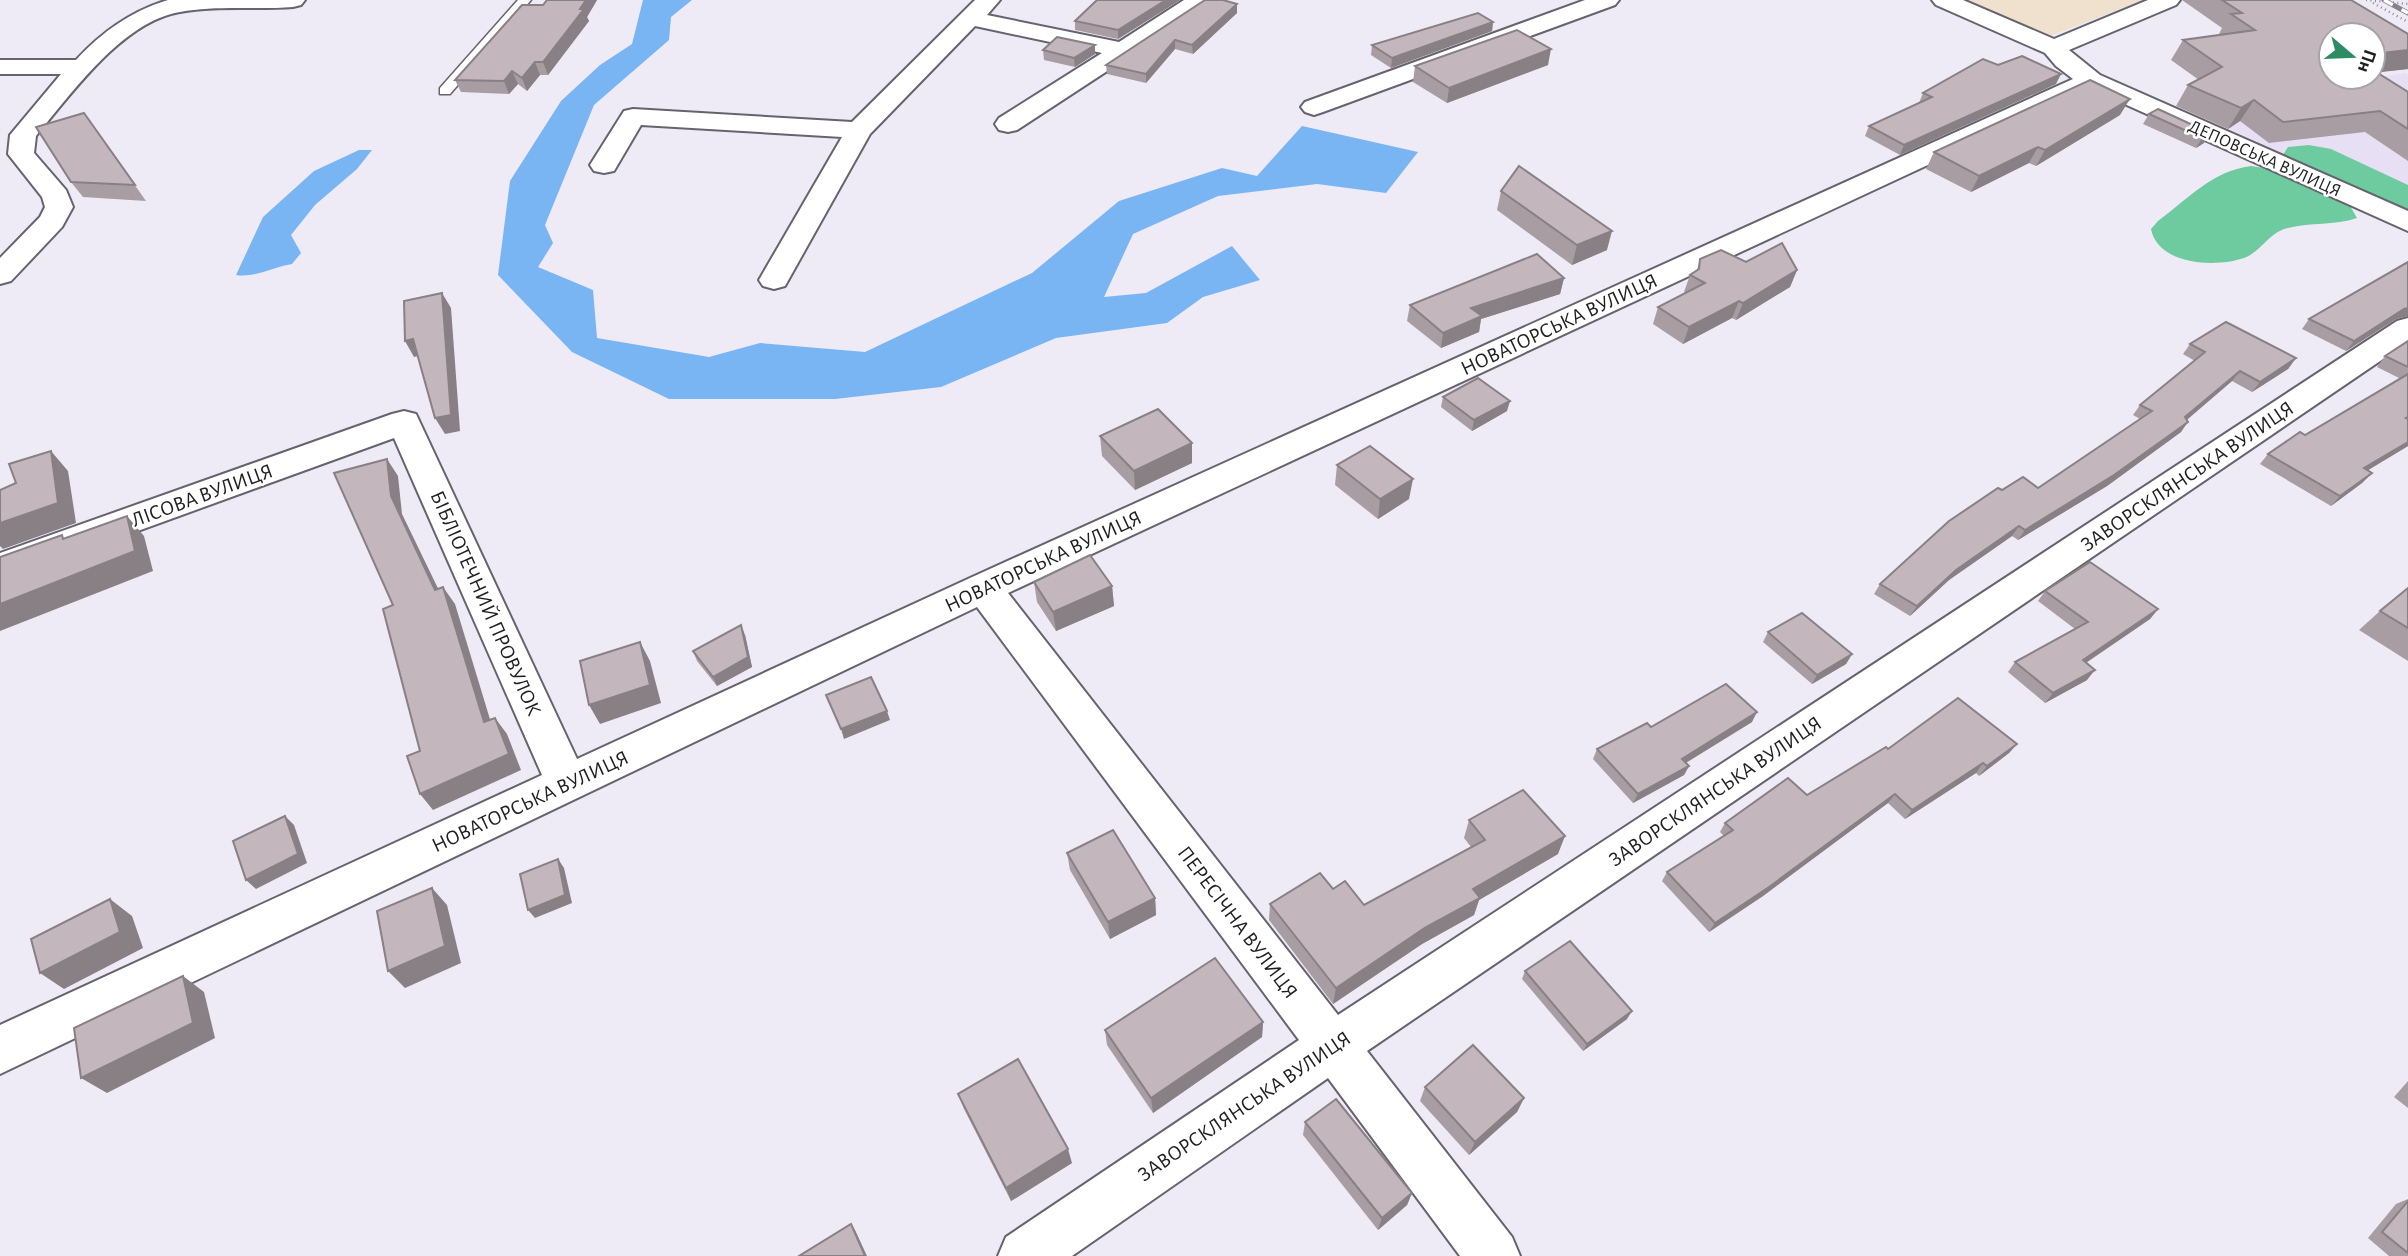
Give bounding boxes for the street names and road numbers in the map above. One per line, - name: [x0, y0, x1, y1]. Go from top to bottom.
- street label: ДЕПОВСЬКА ВУЛИЦЯ: [2186, 117, 2344, 201]
- street label: НОВАТОРСЬКА ВУЛИЦЯ: [1458, 270, 1661, 379]
- street label: ЗАВОРСКЛЯНСЬКА ВУЛИЦЯ: [2077, 397, 2297, 555]
- street label: ЛІСОВА ВУЛИЦЯ: [129, 460, 276, 531]
- street label: БІБЛІОТЕЧНИЙ ПРОВУЛОК: [426, 487, 546, 719]
- street label: НОВАТОРСЬКА ВУЛИЦЯ: [942, 507, 1145, 616]
- street label: ЗАВОРСКЛЯНСЬКА ВУЛИЦЯ: [1605, 712, 1825, 870]
- street label: НОВАТОРСЬКА ВУЛИЦЯ: [429, 747, 632, 856]
- street label: ПЕРЕСІЧНА ВУЛИЦЯ: [1174, 842, 1302, 1002]
- street label: ЗАВОРСКЛЯНСЬКА ВУЛИЦЯ: [1134, 1027, 1354, 1185]

